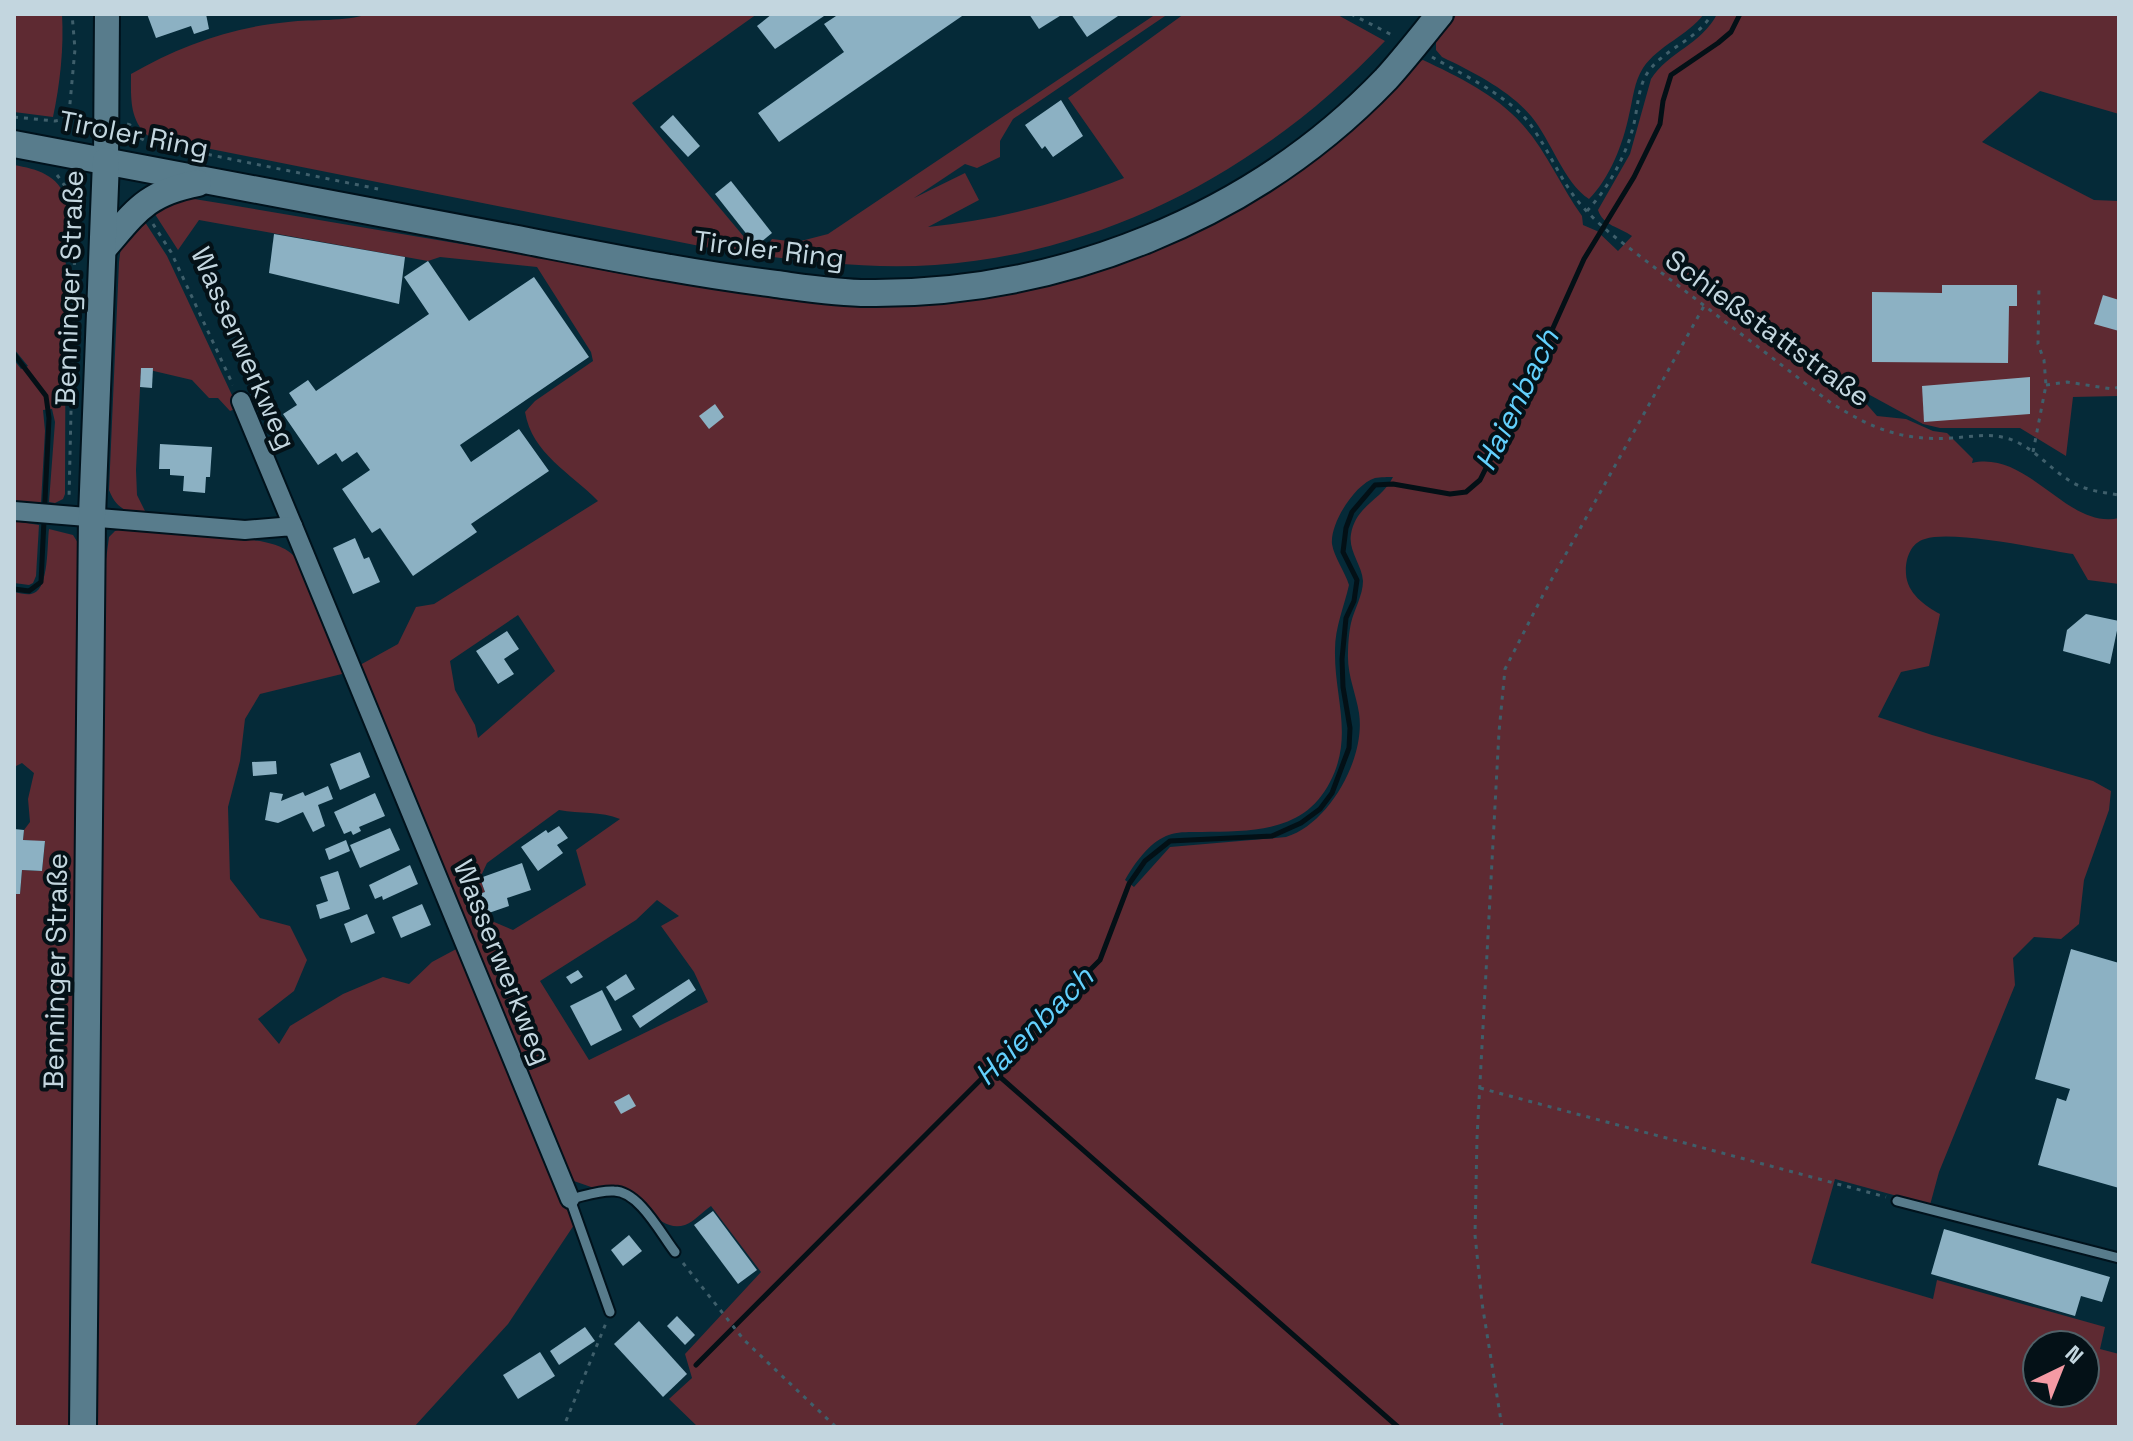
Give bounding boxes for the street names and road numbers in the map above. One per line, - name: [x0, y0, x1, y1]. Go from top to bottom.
- street label: Tiroler Ring: [56, 102, 212, 166]
- street label: Benninger Straße: [47, 169, 91, 407]
- street label: Tiroler Ring: [692, 222, 846, 276]
- street label: Wasserwerkweg: [183, 241, 305, 455]
- street label: Schießstattstraße: [1658, 241, 1878, 415]
- street label: Benninger Straße: [35, 853, 75, 1089]
- street label: Wasserwerkweg: [445, 854, 561, 1070]

